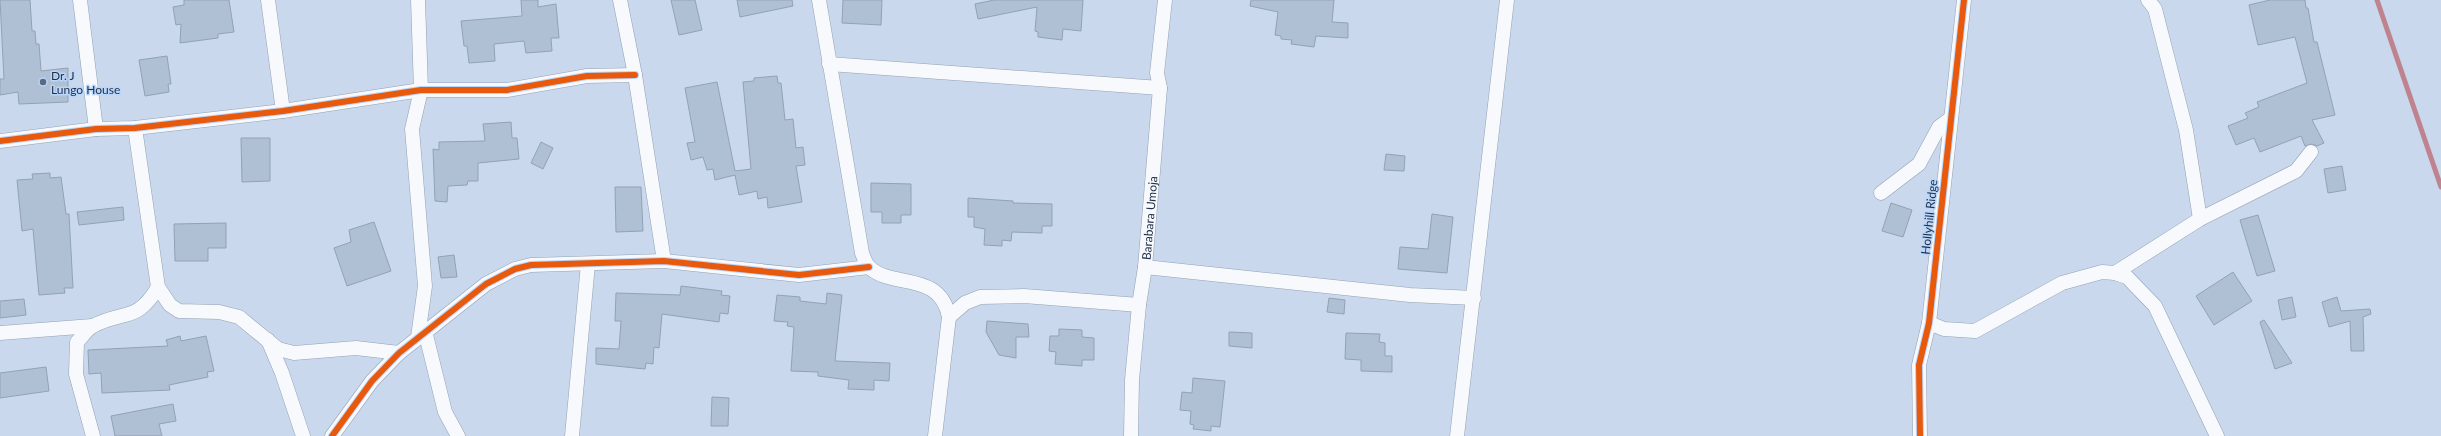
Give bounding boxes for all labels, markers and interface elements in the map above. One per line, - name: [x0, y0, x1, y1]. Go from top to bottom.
- place label: Dr. J Lungo House: [51, 68, 120, 97]
- marker: Dr. J Lungo House: [38, 77, 48, 87]
- street label: Barabara Umoja: [1138, 175, 1160, 261]
- street label: Hollyhill Ridge: [1918, 179, 1940, 255]

